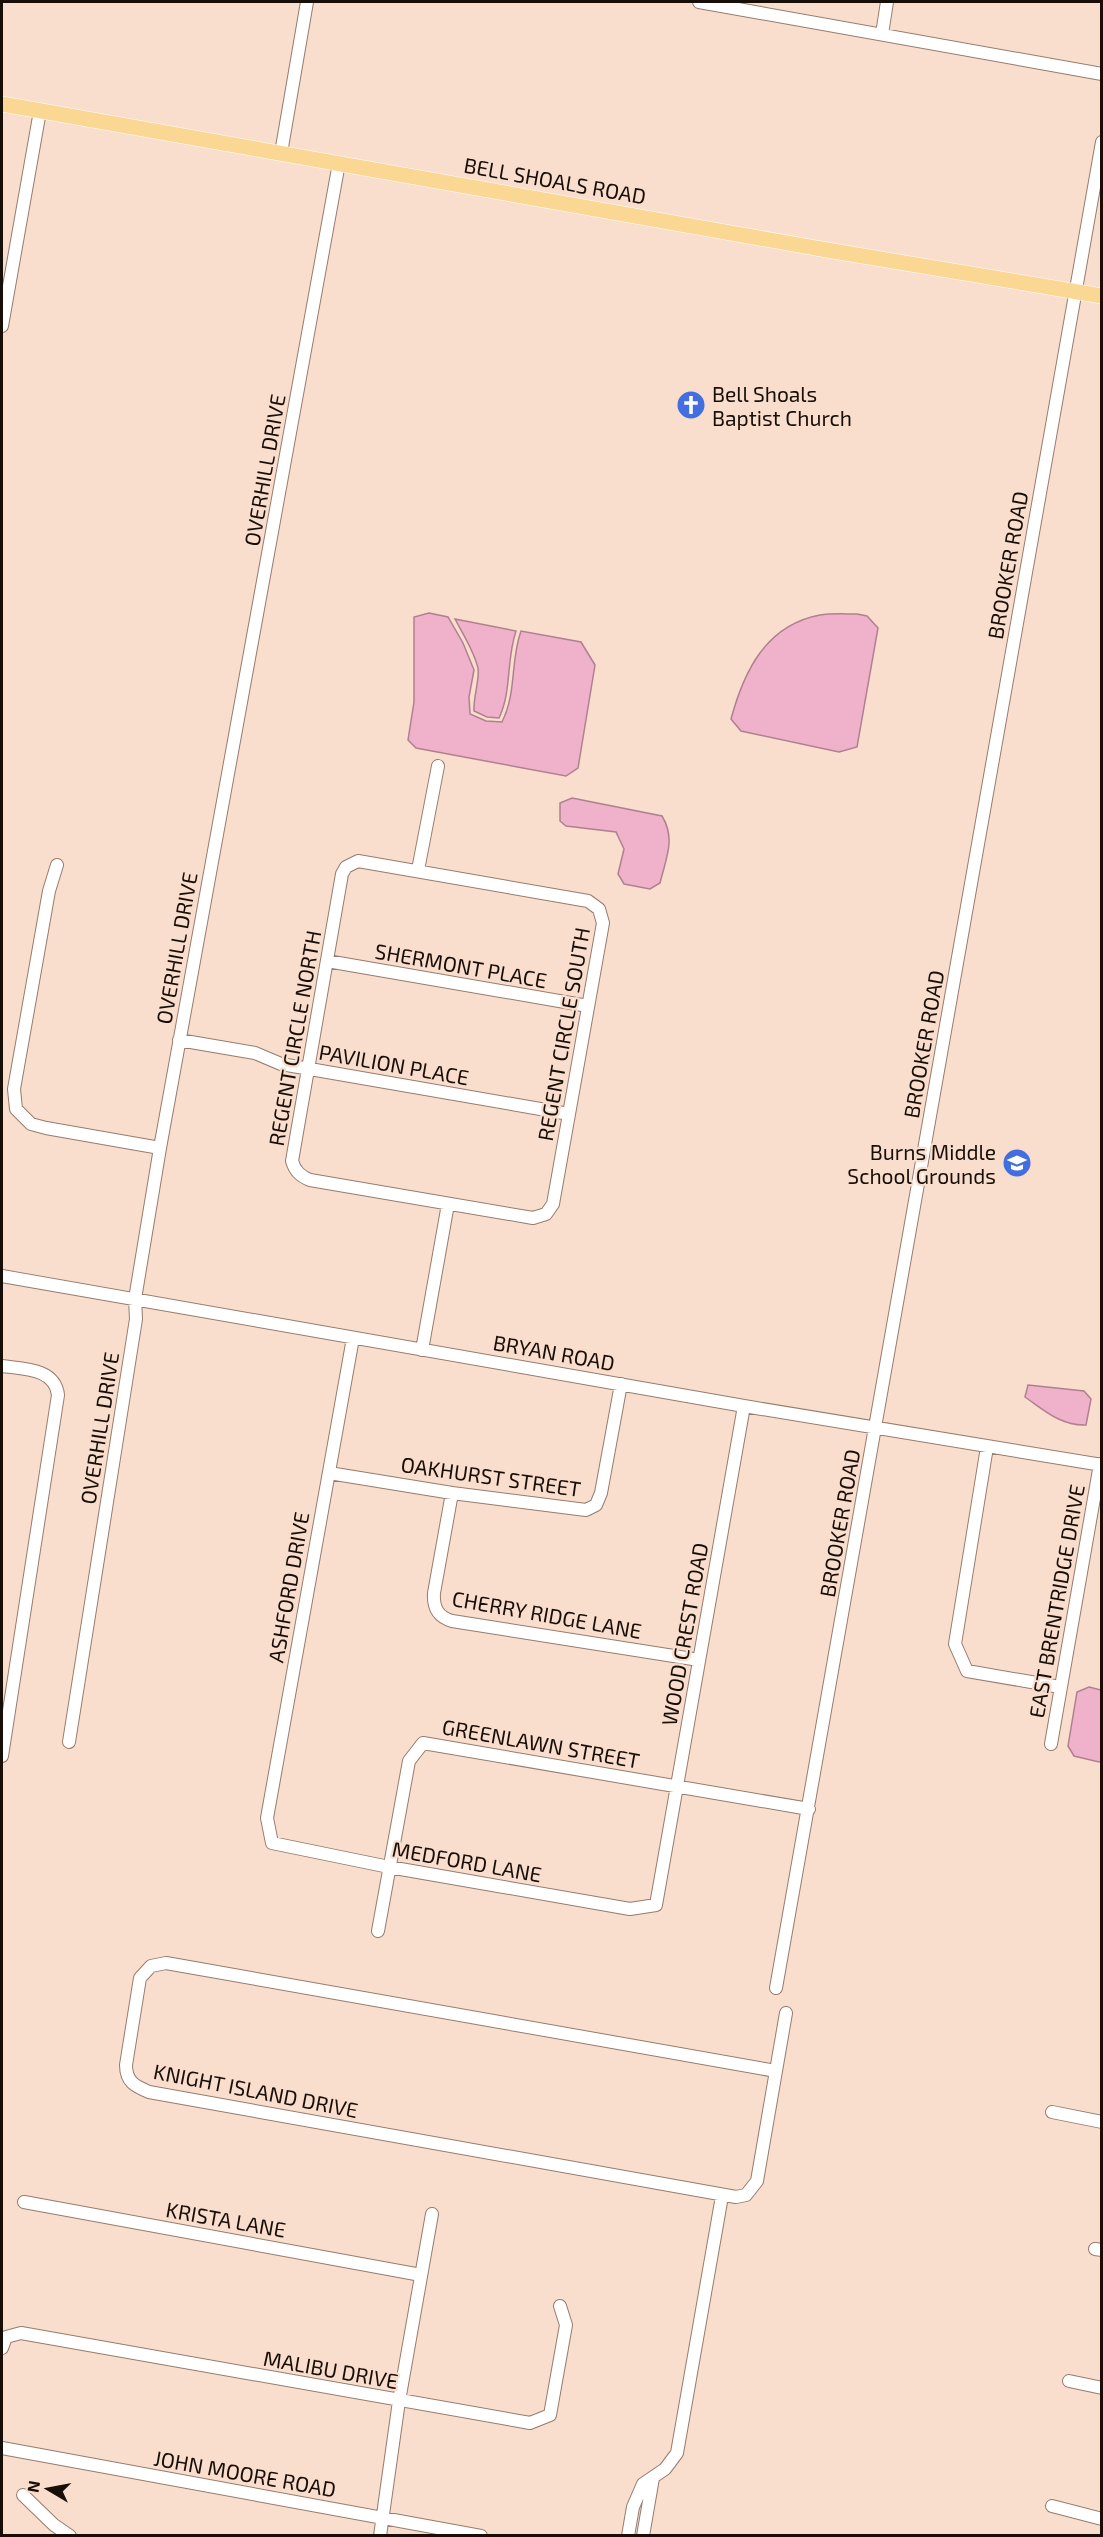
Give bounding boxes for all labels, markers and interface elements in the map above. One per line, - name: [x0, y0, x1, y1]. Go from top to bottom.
- street label: BELL SHOALS ROAD: [462, 152, 648, 208]
- place label: Bell Shoals Baptist Church: [712, 381, 852, 430]
- church icon: Bell Shoals Baptist Church: [675, 389, 707, 421]
- street label: OVERHILL DRIVE: [238, 392, 290, 548]
- street label: BROOKER ROAD: [982, 489, 1032, 641]
- street label: OVERHILL DRIVE: [150, 870, 202, 1026]
- street label: REGENT CIRCLE SOUTH: [532, 925, 594, 1143]
- street label: REGENT CIRCLE NORTH: [263, 928, 325, 1148]
- street label: SHERMONT PLACE: [373, 938, 549, 992]
- street label: BROOKER ROAD: [898, 968, 948, 1120]
- street label: PAVILION PLACE: [317, 1038, 471, 1090]
- place label: Burns Middle School Grounds: [847, 1139, 996, 1188]
- school or university icon: Burns Middle School Grounds: [1001, 1147, 1033, 1179]
- street label: BRYAN ROAD: [491, 1329, 617, 1375]
- street label: OVERHILL DRIVE: [75, 1350, 123, 1506]
- street label: BROOKER ROAD: [814, 1447, 864, 1599]
- street label: OAKHURST STREET: [400, 1451, 582, 1501]
- street label: EAST BRENTRIDGE DRIVE: [1023, 1482, 1089, 1720]
- street label: ASHFORD DRIVE: [262, 1510, 314, 1664]
- street label: WOOD CREST ROAD: [656, 1541, 712, 1727]
- street label: CHERRY RIDGE LANE: [450, 1585, 644, 1643]
- street label: GREENLAWN STREET: [440, 1713, 642, 1773]
- street label: MEDFORD LANE: [390, 1836, 544, 1886]
- street label: KNIGHT ISLAND DRIVE: [152, 2058, 360, 2122]
- street label: KRISTA LANE: [164, 2196, 288, 2242]
- street label: MALIBU DRIVE: [262, 2345, 400, 2393]
- street label: JOHN MOORE ROAD: [152, 2445, 338, 2501]
- north arrow: [18, 2459, 78, 2519]
- text: N: [22, 2479, 43, 2494]

